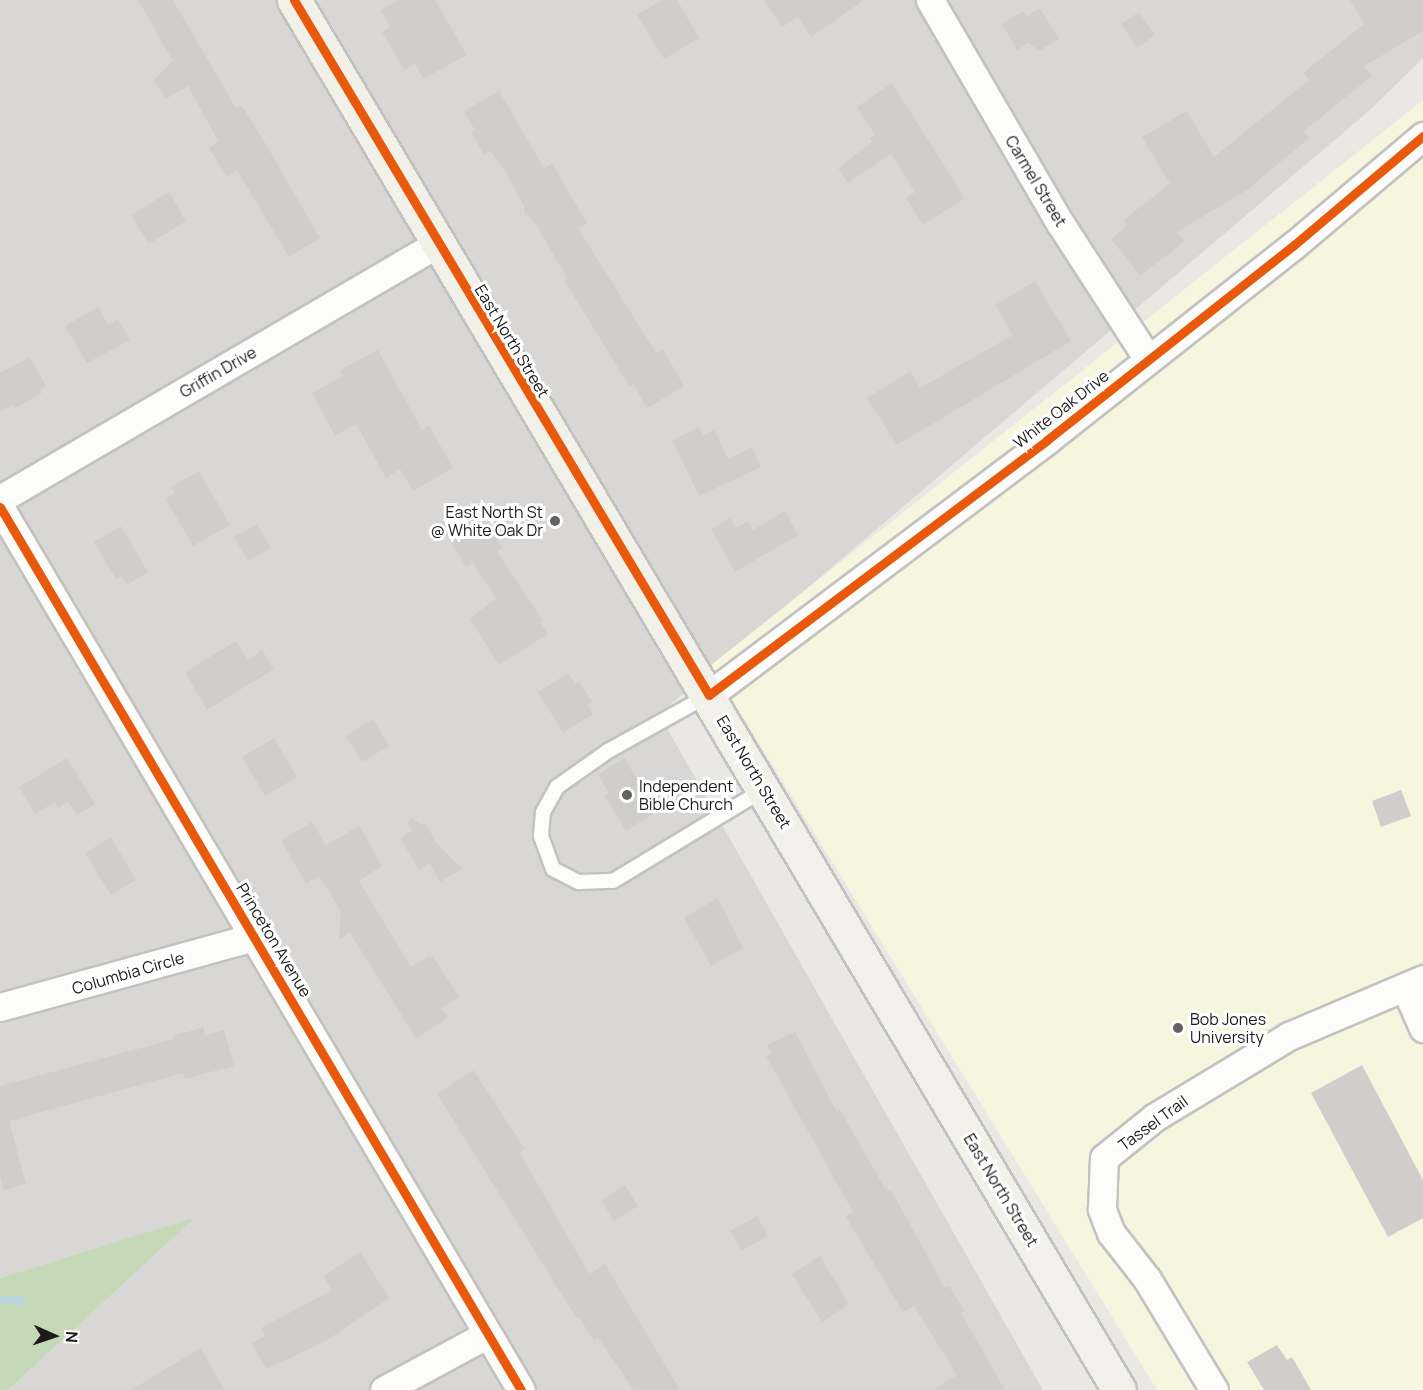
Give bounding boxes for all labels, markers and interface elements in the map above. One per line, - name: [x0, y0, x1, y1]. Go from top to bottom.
- street label: Carmel Street: [1001, 132, 1071, 230]
- street label: East North Street: [471, 281, 553, 401]
- street label: Griffin Drive: [176, 342, 260, 402]
- street label: White Oak Drive: [1009, 366, 1113, 452]
- place label: East North St @ White Oak Dr: [430, 502, 543, 540]
- marker: East North St @ White Oak Dr: [548, 514, 562, 528]
- street label: East North Street: [713, 712, 795, 832]
- place label: Independent Bible Church: [639, 776, 733, 814]
- marker: Independent Bible Church: [620, 788, 634, 802]
- street label: Princeton Avenue: [232, 880, 316, 1000]
- street label: Columbia Circle: [70, 948, 186, 998]
- place label: Bob Jones University: [1190, 1009, 1266, 1047]
- marker: Bob Jones University: [1171, 1021, 1185, 1035]
- street label: Tassel Trail: [1115, 1091, 1191, 1155]
- street label: East North Street: [960, 1130, 1042, 1250]
- north arrow: [24, 1306, 84, 1366]
- text: N: [61, 1331, 83, 1343]

